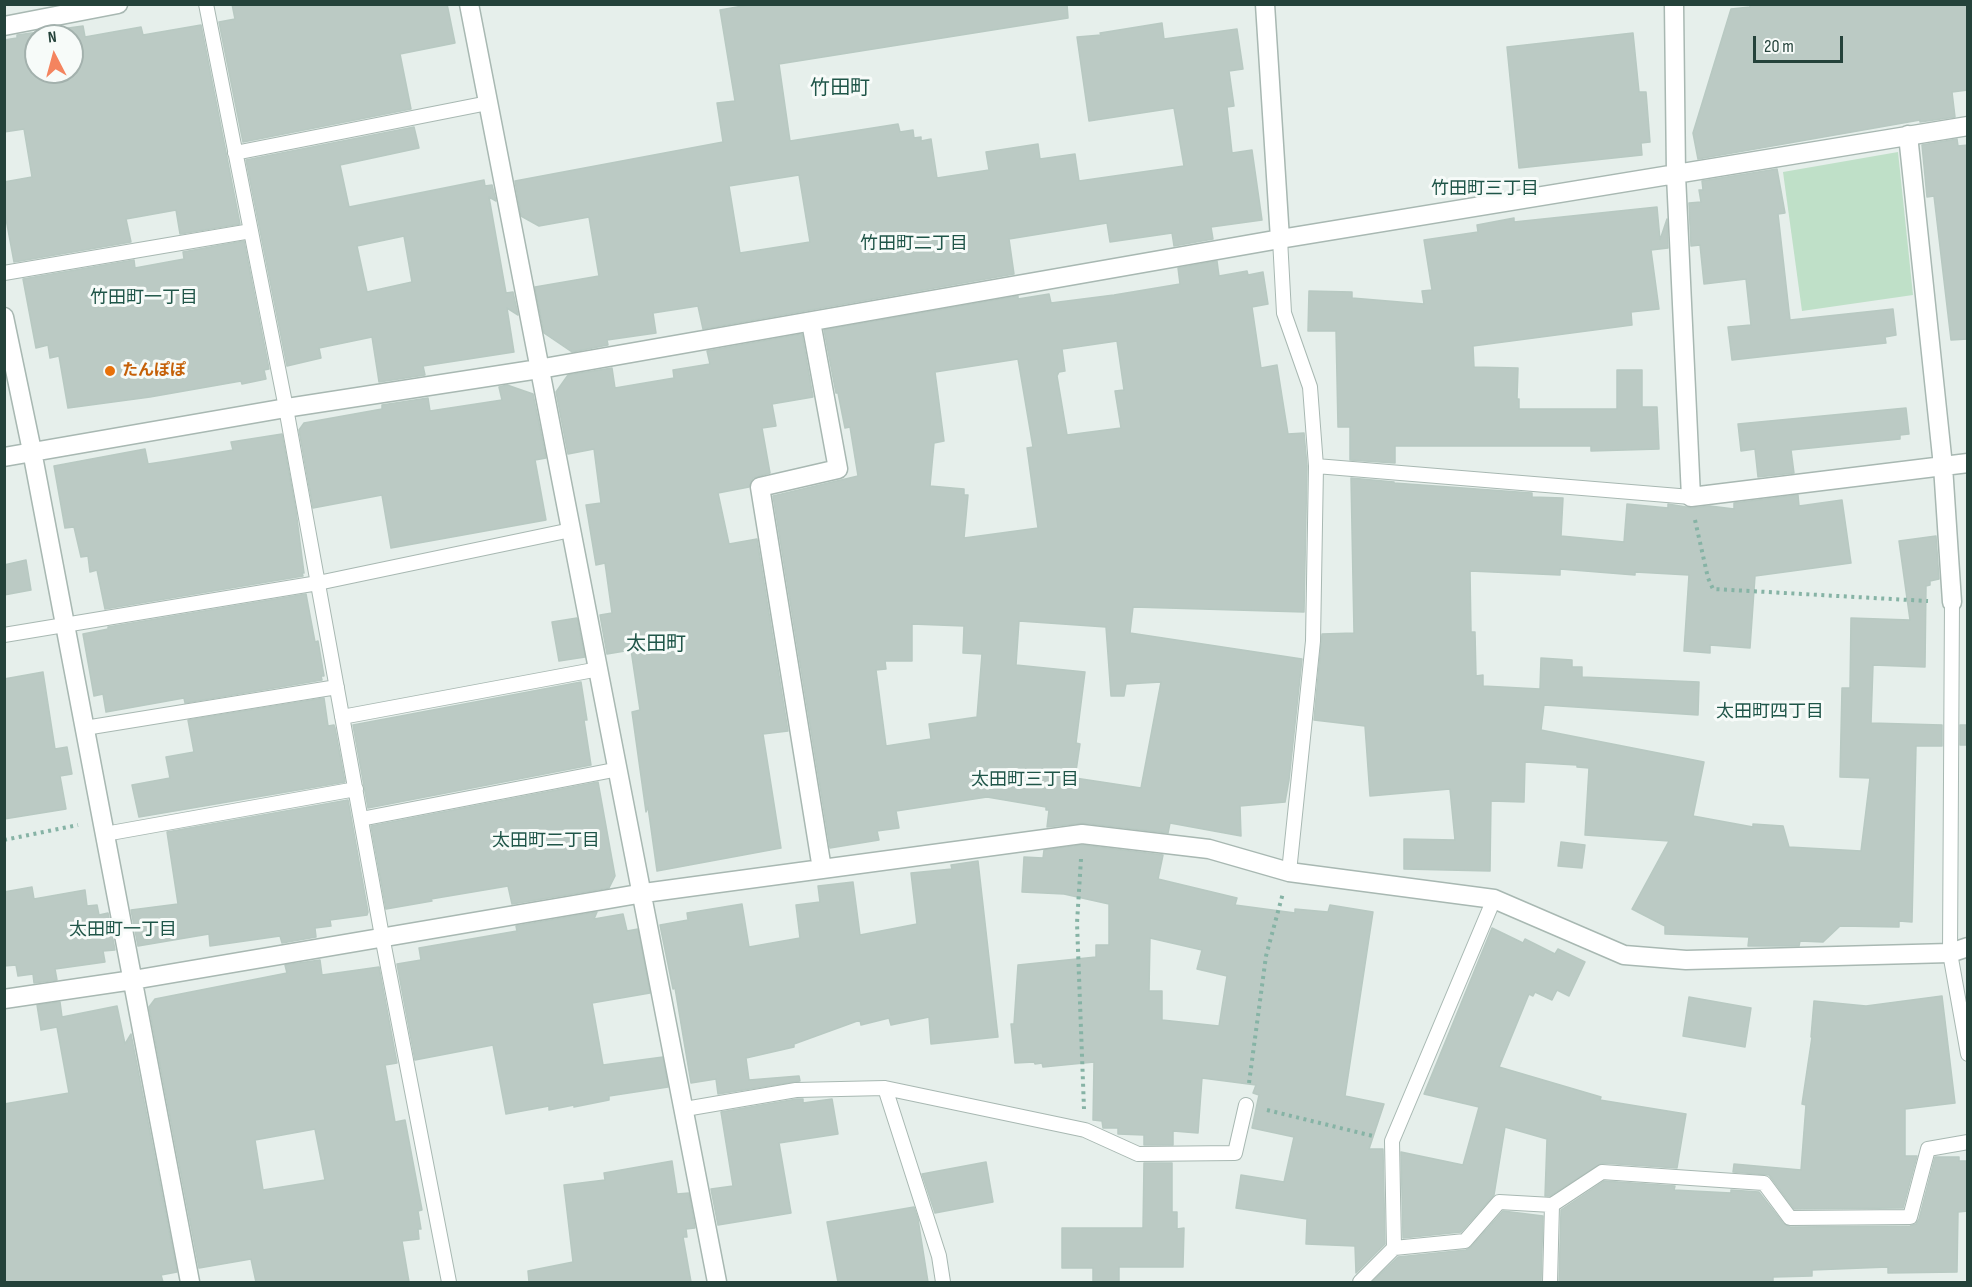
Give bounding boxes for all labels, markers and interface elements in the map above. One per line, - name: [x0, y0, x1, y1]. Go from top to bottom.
- north arrow: [24, 24, 84, 84]
- scale bar: [1756, 24, 1846, 62]
- text: N: [47, 28, 58, 47]
- text: 20 m: [1764, 36, 1794, 57]
- district label: 竹田町: [810, 77, 870, 101]
- district label: 竹田町三丁目: [1431, 178, 1539, 200]
- district label: 竹田町二丁目: [860, 233, 968, 255]
- district label: 竹田町一丁目: [90, 287, 198, 309]
- place label: たんぽぽ: [122, 361, 186, 381]
- marker: たんぽぽ: [103, 364, 117, 378]
- district label: 太田町: [626, 633, 686, 657]
- district label: 太田町四丁目: [1716, 701, 1824, 723]
- district label: 太田町三丁目: [971, 769, 1079, 791]
- district label: 太田町二丁目: [492, 830, 600, 852]
- district label: 太田町一丁目: [69, 919, 177, 941]

